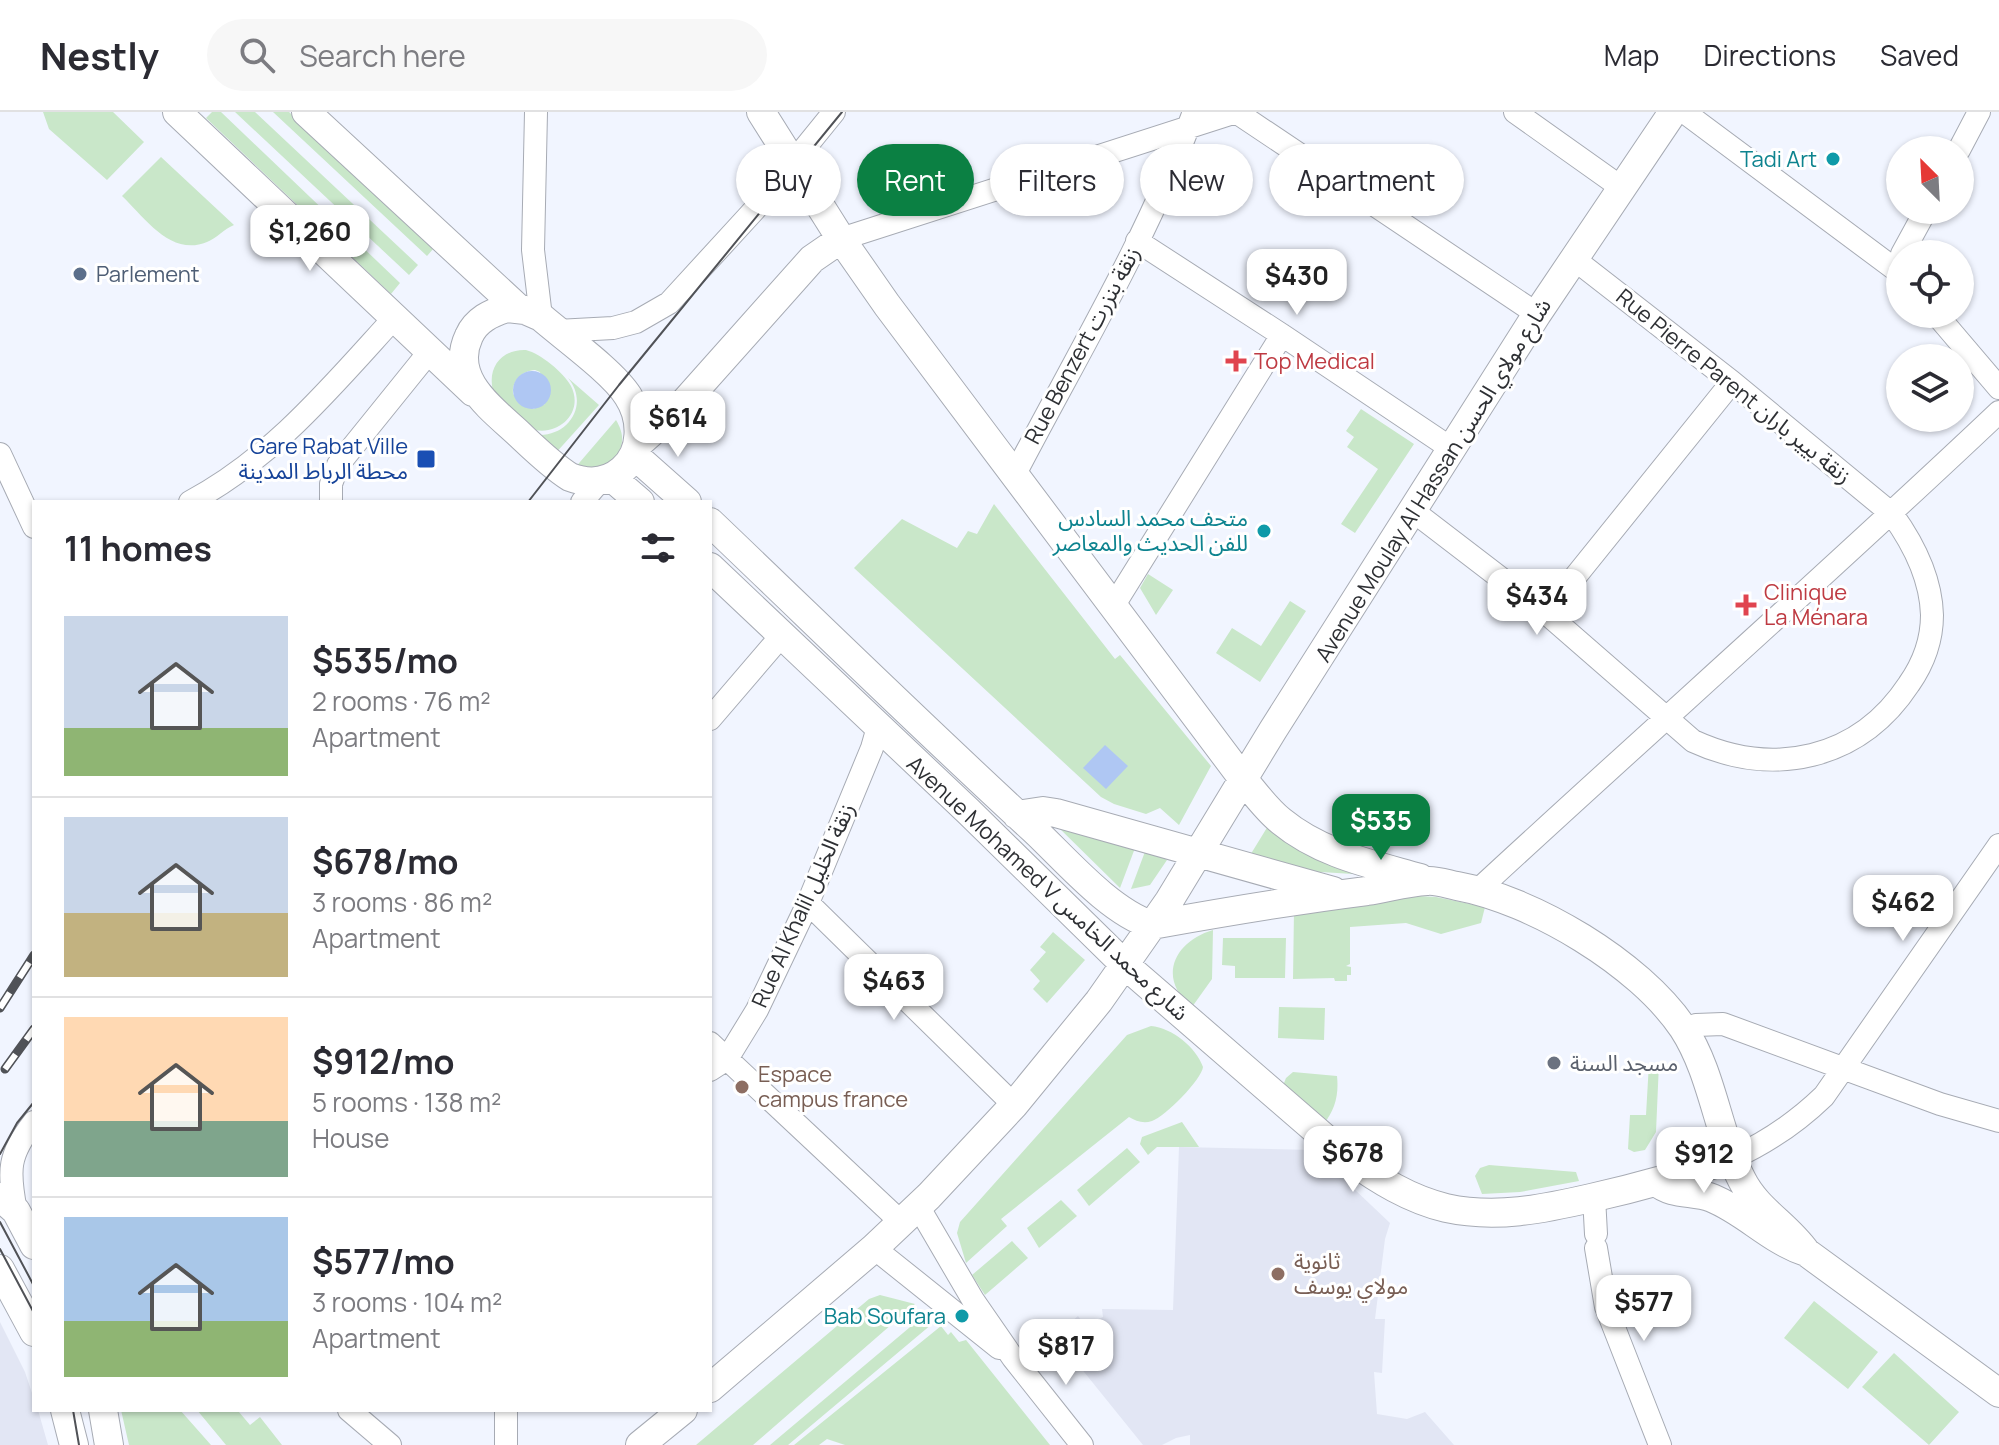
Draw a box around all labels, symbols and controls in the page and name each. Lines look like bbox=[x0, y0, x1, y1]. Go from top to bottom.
search box bbox=[207, 19, 767, 91]
text: Nestly bbox=[40, 29, 159, 81]
icon: search bbox=[235, 33, 279, 77]
text: Search here bbox=[299, 35, 466, 76]
text: Map bbox=[1604, 36, 1659, 74]
text: Directions bbox=[1703, 36, 1836, 74]
text: Saved bbox=[1880, 36, 1959, 74]
north arrow bbox=[1886, 136, 1974, 224]
map controls bbox=[1886, 136, 1974, 432]
chip: Buy bbox=[736, 144, 841, 216]
chip: Rent bbox=[857, 144, 974, 216]
chip: Filters bbox=[990, 144, 1124, 216]
chip: New bbox=[1140, 144, 1253, 216]
chip: Apartment bbox=[1269, 144, 1464, 216]
place label: Tadi Art bbox=[1740, 144, 1817, 174]
marker: Tadi Art bbox=[1824, 150, 1842, 168]
pin: $1,260 bbox=[245, 205, 375, 273]
text: $1,260 bbox=[268, 213, 352, 249]
button: locate bbox=[1886, 240, 1974, 328]
street label: Rue Benzert زنقة بنزرت bbox=[1017, 241, 1147, 449]
pin: $430 bbox=[1250, 249, 1344, 317]
text: $430 bbox=[1265, 257, 1329, 293]
place label: Parlement bbox=[96, 259, 200, 289]
marker: Parlement bbox=[71, 265, 89, 283]
street label: Rue Pierre Parent زنقة بيير باران bbox=[1610, 282, 1858, 490]
street label: Avenue Moulay Al Hassan شارع مولاي الحسن bbox=[1308, 293, 1560, 669]
button: layers bbox=[1886, 344, 1974, 432]
place label: Top Medical bbox=[1254, 346, 1375, 376]
marker: Top Medical bbox=[1225, 350, 1247, 372]
pin: $614 bbox=[631, 391, 725, 459]
text: $614 bbox=[648, 399, 708, 435]
place label: Gare Rabat Ville محطة الرباط المدينة bbox=[238, 431, 408, 486]
marker: Gare Rabat Ville محطة الرباط المدينة bbox=[415, 448, 437, 470]
place label: متحف محمد السادس للفن الحديث والمعاصر bbox=[1052, 503, 1248, 558]
marker: متحف محمد السادس للفن الحديث والمعاصر bbox=[1255, 522, 1273, 540]
text: 11 homes bbox=[64, 525, 212, 571]
icon: filters bbox=[636, 526, 680, 570]
pin: $434 bbox=[1490, 569, 1584, 637]
text: $434 bbox=[1505, 577, 1569, 613]
place label: Clinique La Ménara bbox=[1764, 577, 1868, 632]
marker: Clinique La Ménara bbox=[1735, 594, 1757, 616]
text: $535/mo bbox=[312, 637, 458, 683]
icon: home bbox=[128, 648, 224, 744]
text: 2 rooms · 76 m² bbox=[312, 683, 491, 719]
text: Apartment bbox=[312, 719, 441, 755]
street label: Avenue Mohamed V شارع محمد الخامس bbox=[899, 749, 1196, 1029]
pin: $535 bbox=[1334, 794, 1428, 862]
street label: Rue Al Khalil زنقة الخليل bbox=[744, 798, 862, 1012]
text: $535 bbox=[1350, 802, 1412, 838]
text: $678/mo bbox=[312, 838, 458, 884]
icon: home bbox=[128, 849, 224, 945]
pin: $462 bbox=[1856, 875, 1950, 943]
text: $462 bbox=[1871, 883, 1935, 919]
text: 3 rooms · 86 m² bbox=[312, 884, 492, 920]
text: Apartment bbox=[312, 920, 441, 956]
pin: $463 bbox=[847, 954, 941, 1022]
text: $463 bbox=[862, 962, 926, 998]
text: $912/mo bbox=[312, 1038, 455, 1084]
place label: مسجد السنة bbox=[1570, 1048, 1678, 1078]
icon: home bbox=[128, 1049, 224, 1145]
marker: مسجد السنة bbox=[1545, 1054, 1563, 1072]
place label: Espace campus france bbox=[758, 1059, 908, 1114]
marker: Espace campus france bbox=[733, 1078, 751, 1096]
text: 5 rooms · 138 m² bbox=[312, 1084, 501, 1120]
text: House bbox=[312, 1120, 389, 1156]
pin: $678 bbox=[1306, 1126, 1400, 1194]
pin: $912 bbox=[1657, 1127, 1751, 1195]
text: $678 bbox=[1322, 1134, 1384, 1170]
text: $912 bbox=[1674, 1135, 1734, 1171]
text: $577/mo bbox=[312, 1238, 455, 1284]
place label: ثانوية مولاي يوسف bbox=[1294, 1246, 1408, 1303]
icon: home bbox=[128, 1249, 224, 1345]
marker: ثانوية مولاي يوسف bbox=[1269, 1265, 1287, 1283]
pin: $577 bbox=[1597, 1275, 1691, 1343]
text: $577 bbox=[1614, 1283, 1674, 1319]
text: 3 rooms · 104 m² bbox=[312, 1284, 502, 1320]
place label: Bab Soufara bbox=[824, 1301, 946, 1331]
marker: Bab Soufara bbox=[953, 1307, 971, 1325]
pin: $817 bbox=[1019, 1319, 1113, 1387]
text: Apartment bbox=[312, 1320, 441, 1356]
text: $817 bbox=[1037, 1327, 1095, 1363]

